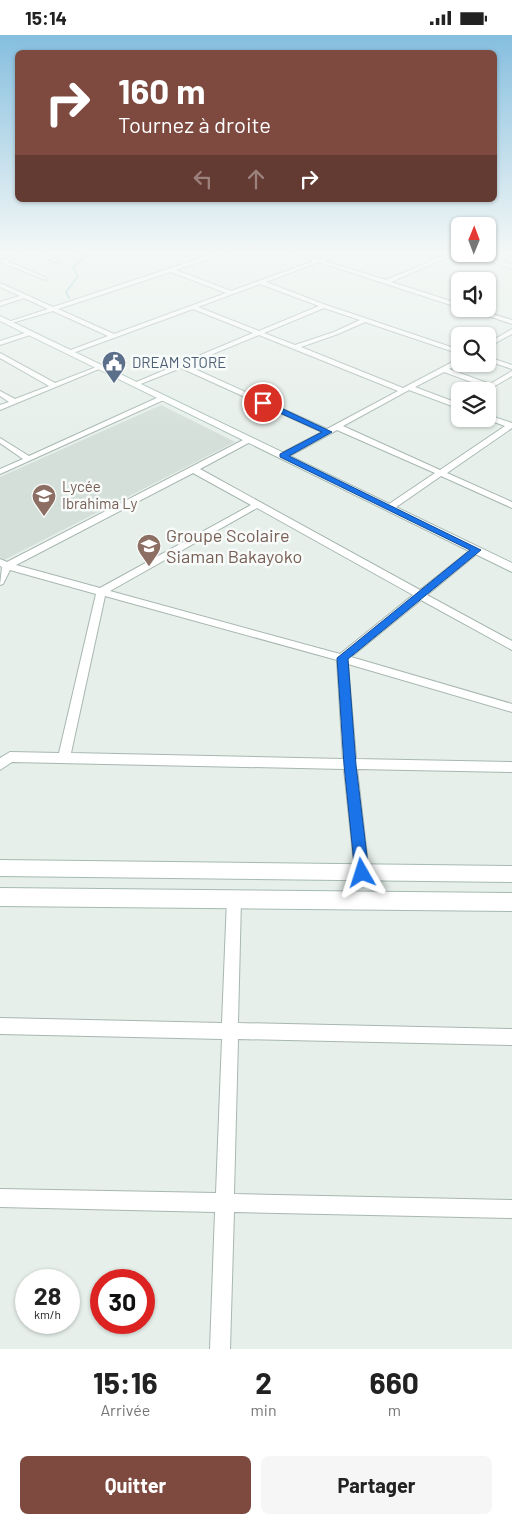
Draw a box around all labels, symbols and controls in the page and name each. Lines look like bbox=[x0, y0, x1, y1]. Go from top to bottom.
text: 15:14 bbox=[25, 6, 67, 29]
text: 160 m bbox=[118, 69, 205, 111]
icon: right bbox=[35, 70, 100, 135]
text: Tournez à droite bbox=[118, 111, 271, 137]
icon: left bbox=[189, 165, 217, 193]
icon: ahead bbox=[242, 165, 270, 193]
icon: right bbox=[295, 165, 323, 193]
north arrow bbox=[451, 217, 496, 263]
map controls bbox=[451, 217, 496, 427]
button: sound bbox=[451, 272, 496, 317]
button: search bbox=[451, 327, 496, 372]
public building icon: DREAM STORE bbox=[101, 350, 127, 384]
place label: DREAM STORE bbox=[132, 353, 226, 371]
pin bbox=[242, 382, 284, 424]
button: layers bbox=[451, 382, 496, 427]
icon: arrive bbox=[249, 389, 277, 417]
place label: Lycée Ibrahima Ly bbox=[62, 477, 137, 512]
school or university icon: Lycée Ibrahima Ly bbox=[31, 483, 57, 517]
place label: Groupe Scolaire Siaman Bakayoko bbox=[166, 524, 302, 567]
school or university icon: Groupe Scolaire Siaman Bakayoko bbox=[136, 533, 162, 567]
position arrow bbox=[335, 846, 387, 898]
speed limit sign: 30 bbox=[90, 1269, 155, 1334]
text: 28 bbox=[34, 1280, 61, 1310]
text: km/h bbox=[34, 1307, 61, 1321]
text: 15:16 bbox=[93, 1364, 158, 1400]
text: 2 bbox=[255, 1364, 272, 1400]
text: 660 bbox=[370, 1364, 419, 1400]
text: Arrivée bbox=[100, 1400, 150, 1419]
text: min bbox=[251, 1400, 277, 1419]
text: m bbox=[388, 1400, 401, 1419]
button: Quitter bbox=[20, 1456, 251, 1514]
button: Partager bbox=[261, 1456, 492, 1514]

